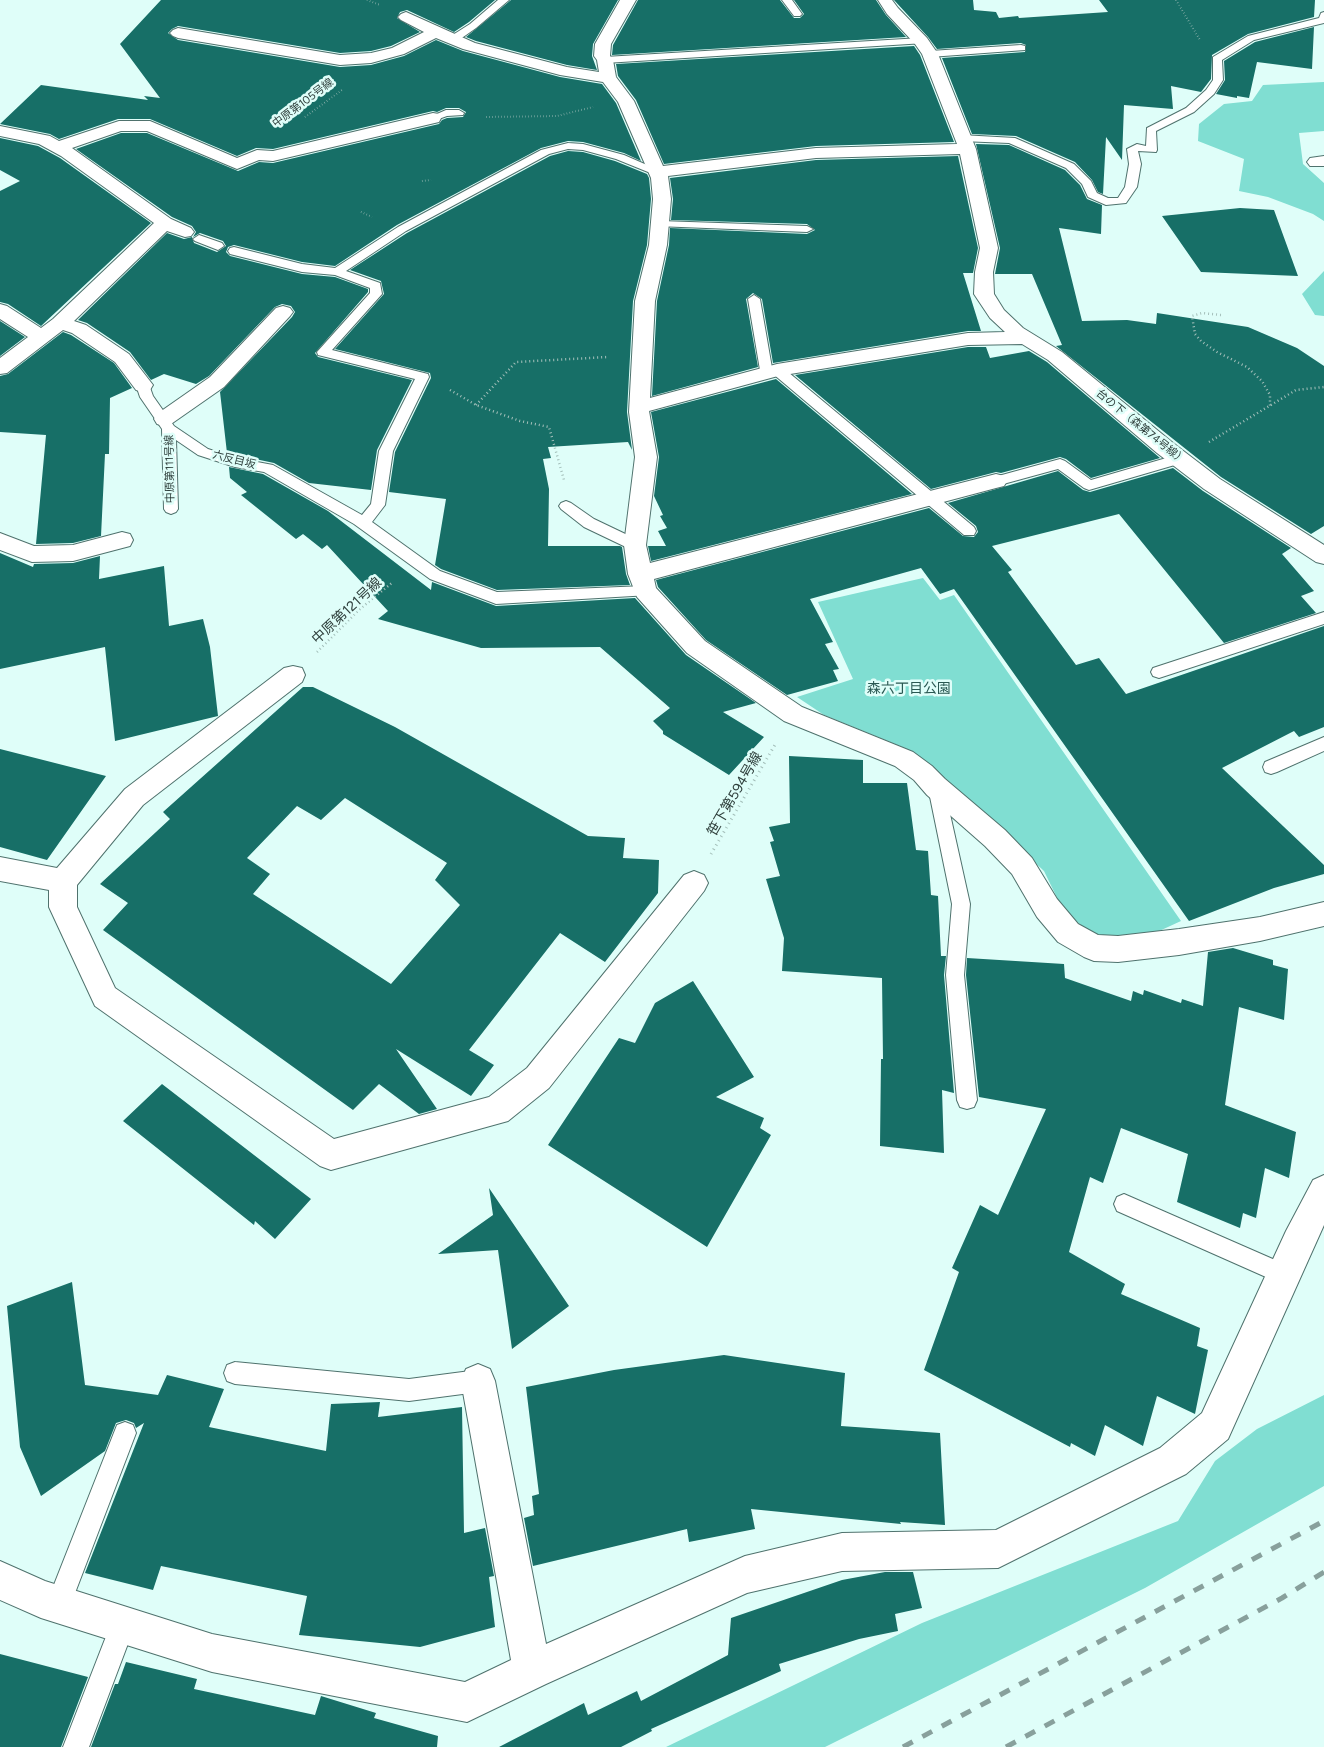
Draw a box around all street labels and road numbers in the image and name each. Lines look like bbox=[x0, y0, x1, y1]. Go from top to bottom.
street label: 中原第105号線 bbox=[270, 76, 336, 130]
street label: 台の下（森第74号線） bbox=[1093, 387, 1189, 467]
street label: 中原第111号線 bbox=[163, 435, 177, 503]
street label: 六反目坂 bbox=[211, 448, 257, 472]
street label: 中原第121号線 bbox=[309, 574, 385, 648]
street label: 笹下第594号線 bbox=[704, 749, 766, 839]

